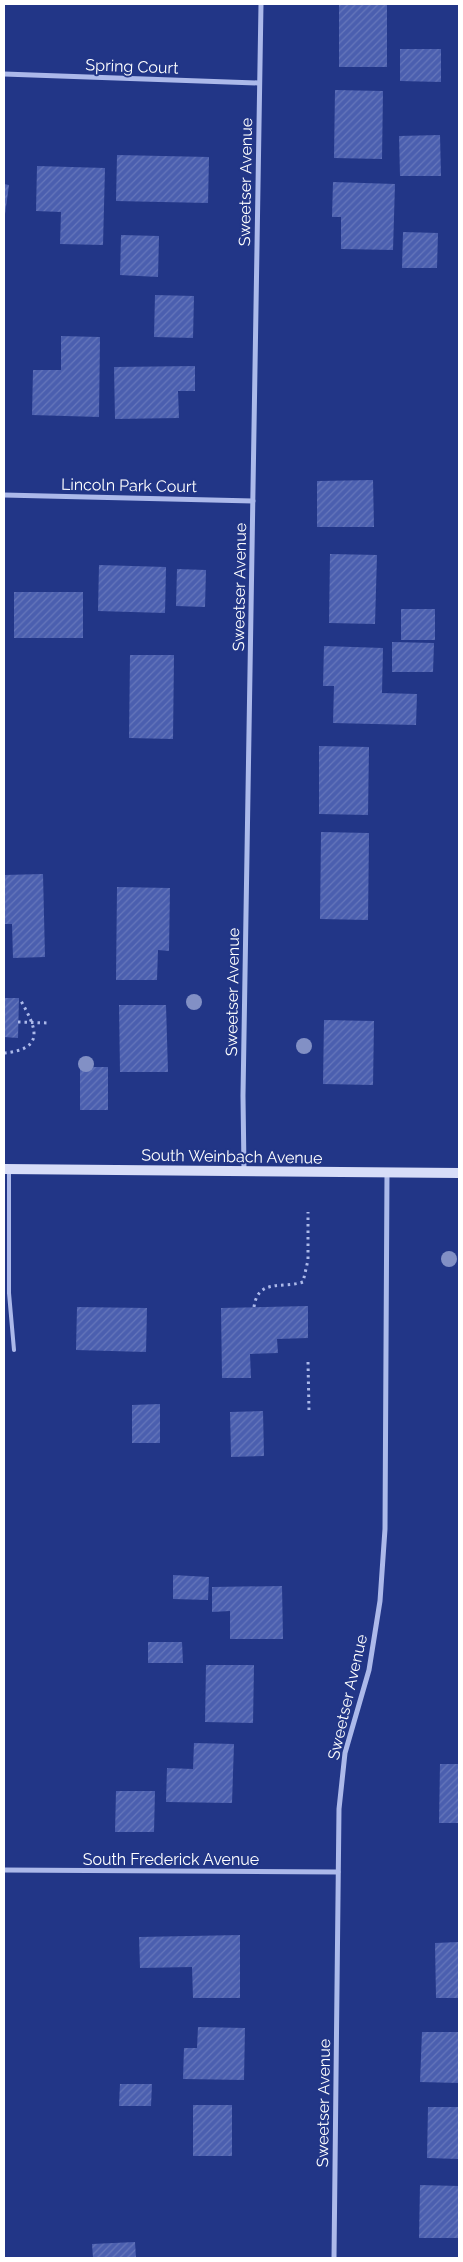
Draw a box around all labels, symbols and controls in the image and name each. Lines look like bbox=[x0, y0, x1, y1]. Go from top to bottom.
street label: Spring Court bbox=[85, 55, 179, 78]
street label: Sweetser Avenue bbox=[235, 118, 256, 246]
street label: Lincoln Park Court bbox=[61, 475, 198, 496]
street label: Sweetser Avenue bbox=[229, 523, 250, 651]
street label: Sweetser Avenue bbox=[222, 928, 243, 1056]
street label: South Weinbach Avenue bbox=[141, 1145, 323, 1168]
street label: Sweetser Avenue bbox=[324, 1632, 371, 1762]
street label: South Frederick Avenue bbox=[83, 1850, 259, 1869]
street label: Sweetser Avenue bbox=[313, 2039, 334, 2167]

